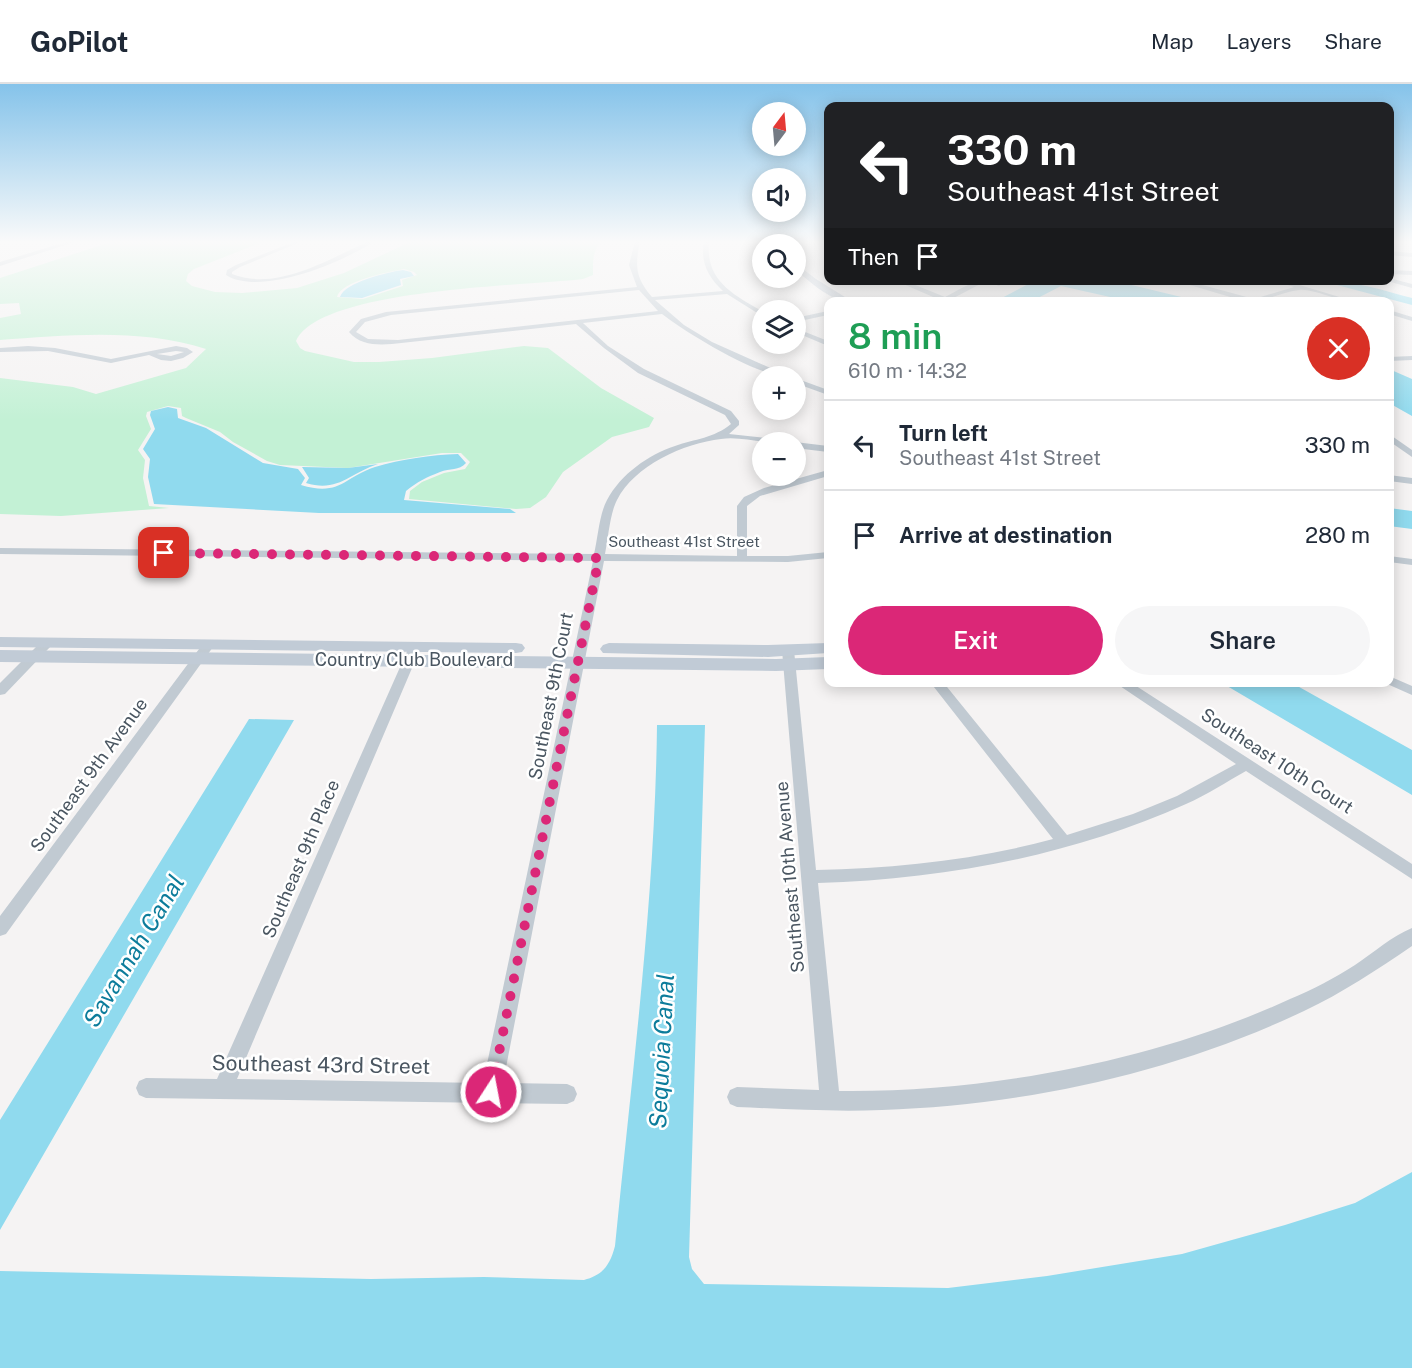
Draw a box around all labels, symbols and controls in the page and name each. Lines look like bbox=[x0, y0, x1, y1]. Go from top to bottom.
text: GoPilot bbox=[30, 25, 129, 58]
text: Map bbox=[1151, 29, 1194, 54]
text: Layers bbox=[1227, 29, 1291, 54]
text: Share bbox=[1324, 29, 1382, 54]
north arrow bbox=[752, 102, 806, 156]
map controls bbox=[752, 102, 806, 486]
text: 330 m bbox=[947, 125, 1077, 174]
icon: left bbox=[848, 126, 926, 204]
button: sound bbox=[752, 168, 806, 222]
text: Southeast 41st Street bbox=[947, 175, 1220, 207]
button: search bbox=[752, 234, 806, 288]
icon: arrive bbox=[911, 240, 944, 273]
text: Then bbox=[848, 244, 899, 270]
button: layers bbox=[752, 300, 806, 354]
text: 8 min bbox=[848, 315, 942, 357]
button: close bbox=[1307, 317, 1370, 380]
text: 610 m · 14:32 bbox=[848, 359, 967, 383]
button: + bbox=[752, 366, 806, 420]
text: Turn left bbox=[899, 420, 988, 446]
icon: left bbox=[848, 429, 881, 462]
button: − bbox=[752, 432, 806, 486]
text: 330 m bbox=[1305, 432, 1370, 458]
text: Southeast 41st Street bbox=[899, 446, 1101, 470]
icon: arrive bbox=[848, 519, 881, 552]
text: Arrive at destination bbox=[899, 522, 1112, 548]
text: 280 m bbox=[1305, 522, 1370, 548]
pin bbox=[138, 527, 189, 578]
street label: Southeast 41st Street bbox=[608, 533, 760, 550]
icon: arrive bbox=[147, 536, 180, 569]
button: Exit bbox=[848, 606, 1103, 675]
button: Share bbox=[1115, 606, 1370, 675]
street label: Southeast 9th Court bbox=[524, 610, 577, 781]
street label: Country Club Boulevard bbox=[315, 649, 513, 670]
street label: Southeast 9th Avenue bbox=[26, 694, 151, 856]
street label: Southeast 10th Court bbox=[1197, 704, 1357, 818]
street label: Southeast 9th Place bbox=[258, 776, 343, 941]
street label: Southeast 10th Avenue bbox=[771, 780, 808, 974]
water label: Savannah Canal bbox=[77, 869, 190, 1032]
water label: Sequoia Canal bbox=[643, 973, 679, 1129]
street label: Southeast 43rd Street bbox=[211, 1050, 431, 1079]
position arrow bbox=[459, 1060, 523, 1124]

